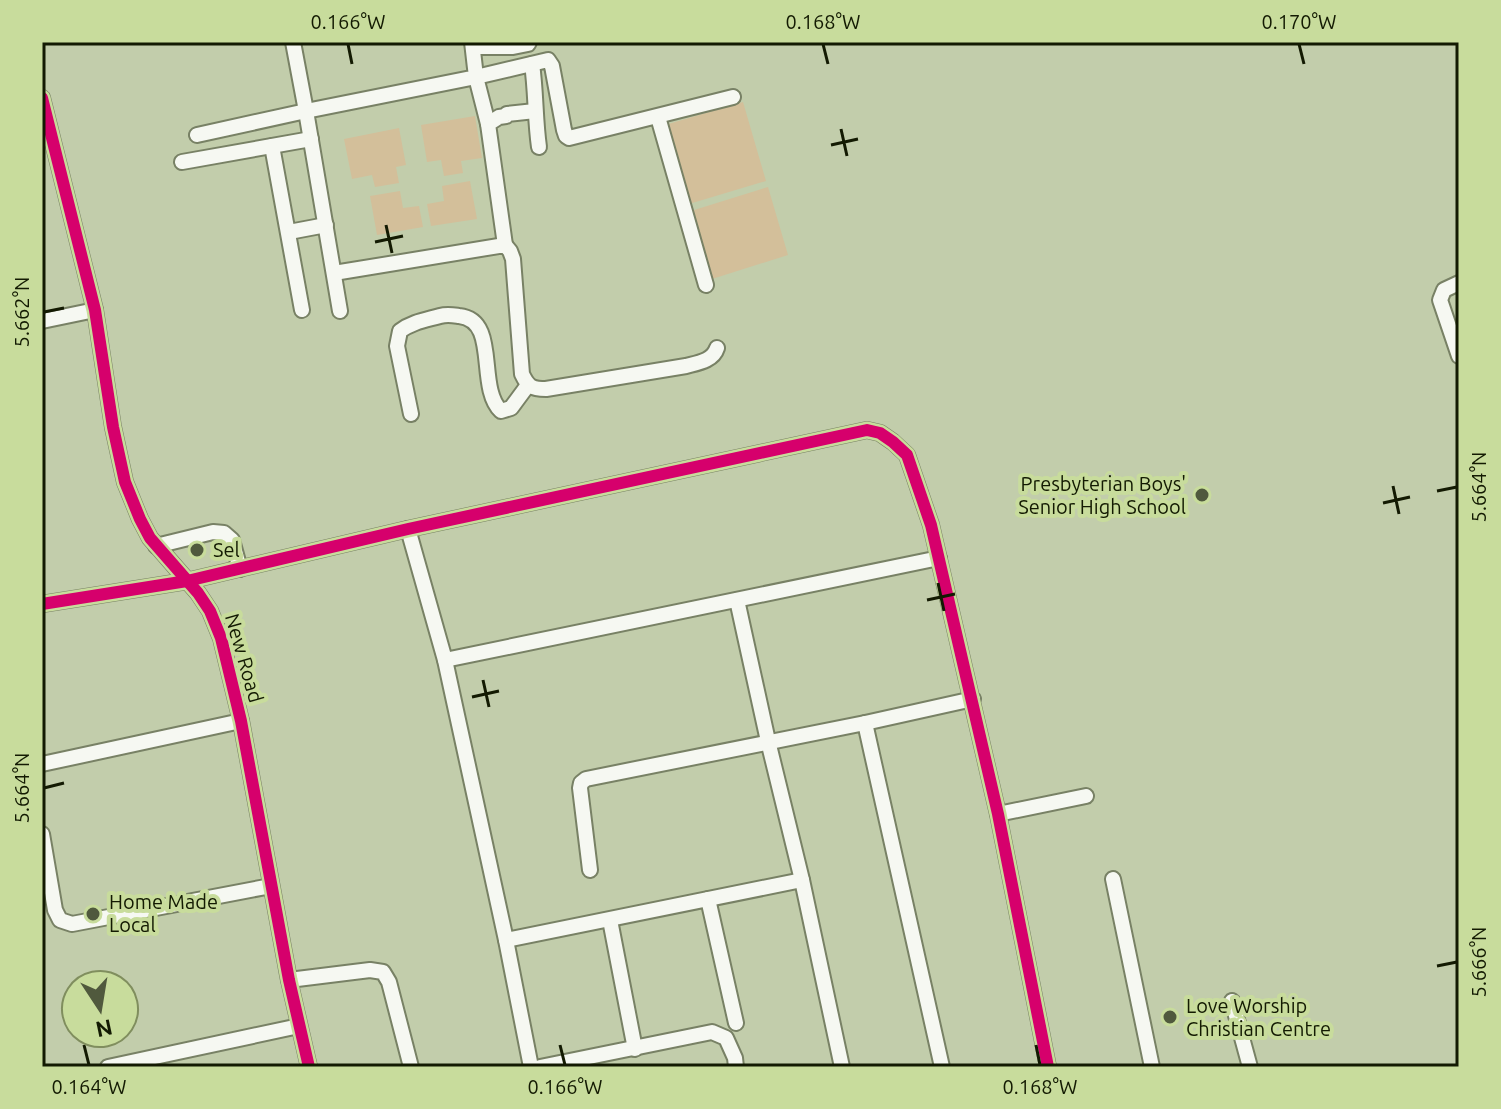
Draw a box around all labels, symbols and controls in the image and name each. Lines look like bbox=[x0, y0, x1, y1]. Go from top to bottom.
text: 0.166°W bbox=[311, 10, 385, 33]
text: 0.168°W bbox=[786, 10, 860, 33]
text: 0.170°W bbox=[1262, 10, 1336, 33]
text: 5.662°N bbox=[10, 277, 33, 347]
text: 5.664°N bbox=[1467, 452, 1490, 522]
place label: Presbyterian Boys' Senior High School bbox=[1018, 472, 1186, 518]
marker: Presbyterian Boys' Senior High School bbox=[1193, 486, 1211, 504]
place label: Sel bbox=[213, 538, 240, 561]
marker: Sel bbox=[188, 541, 206, 559]
street label: New Road bbox=[221, 611, 268, 705]
text: 5.664°N bbox=[10, 753, 33, 823]
place label: Home Made Local bbox=[109, 890, 218, 936]
marker: Home Made Local bbox=[84, 905, 102, 923]
text: 5.666°N bbox=[1467, 927, 1490, 997]
north arrow bbox=[60, 969, 140, 1049]
place label: Love Worship Christian Centre bbox=[1186, 994, 1331, 1040]
marker: Love Worship Christian Centre bbox=[1161, 1008, 1179, 1026]
text: N bbox=[94, 1015, 115, 1043]
text: 0.164°W bbox=[52, 1075, 126, 1098]
text: 0.166°W bbox=[528, 1075, 602, 1098]
text: 0.168°W bbox=[1003, 1075, 1077, 1098]

